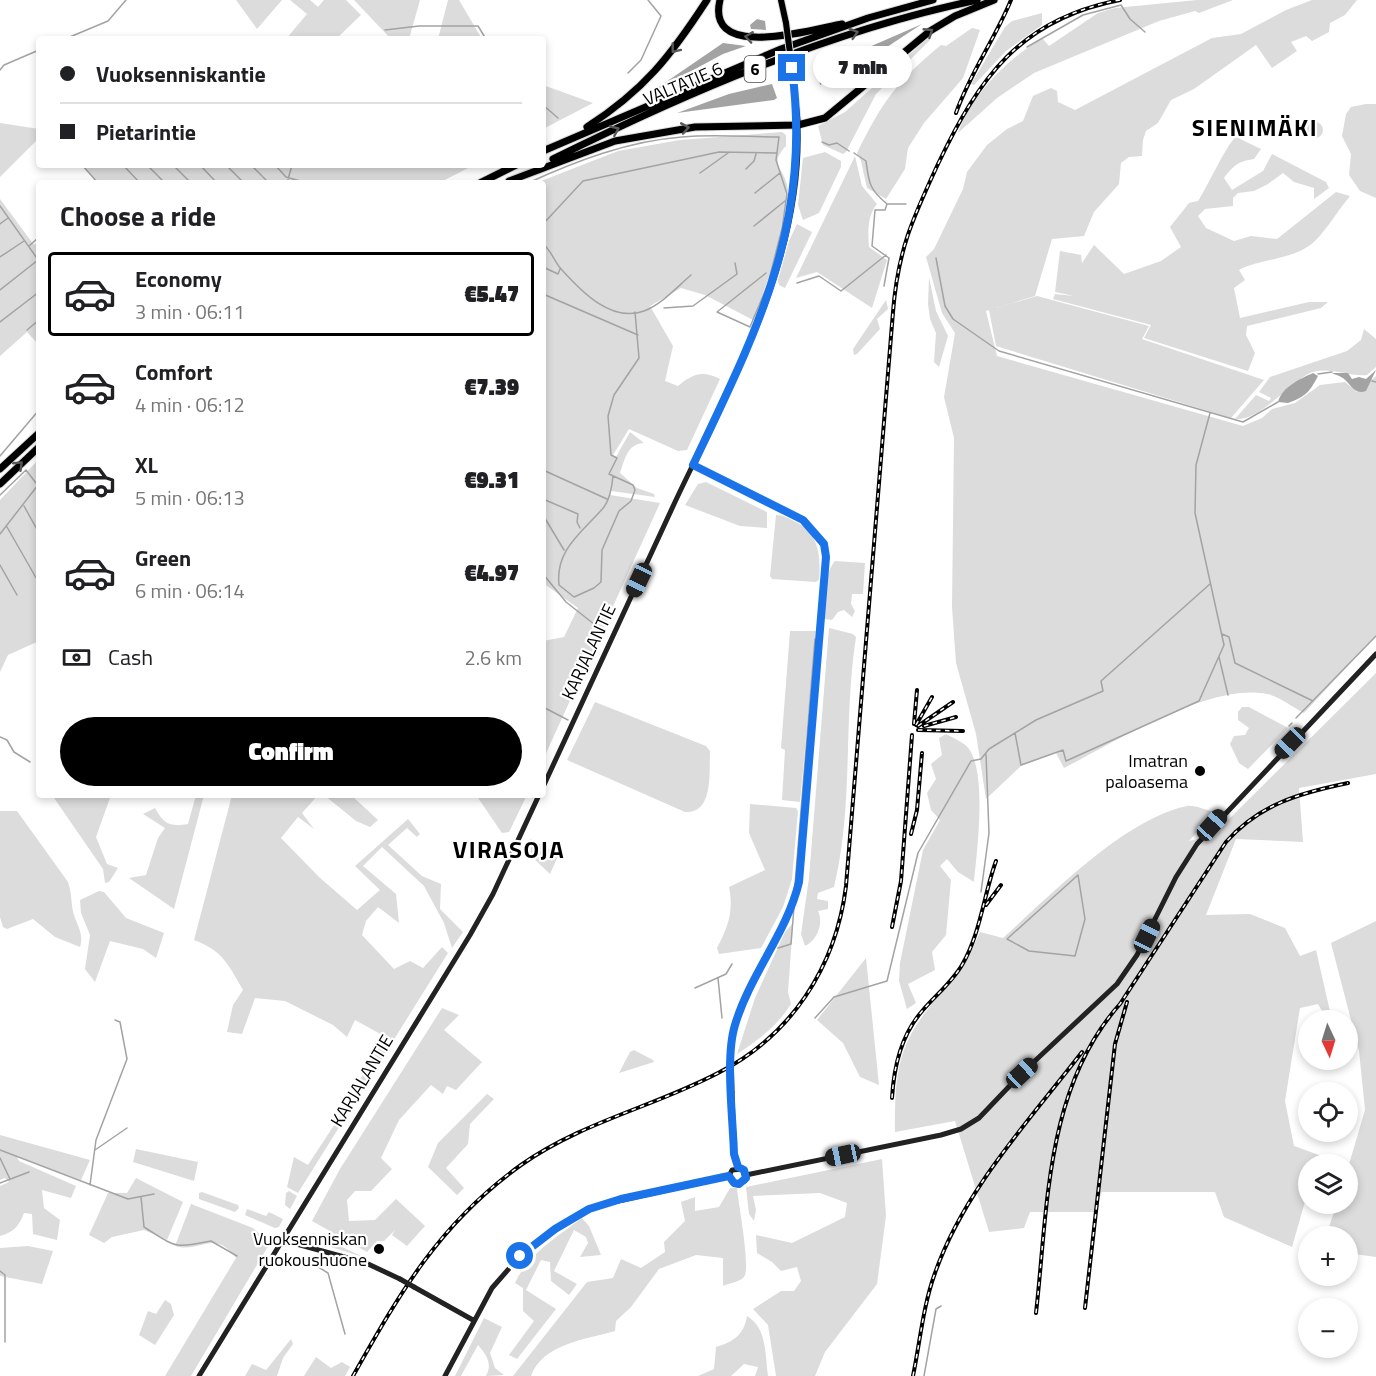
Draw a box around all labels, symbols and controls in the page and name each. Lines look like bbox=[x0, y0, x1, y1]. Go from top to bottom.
one-way arrow bbox=[848, 28, 859, 40]
one-way arrow bbox=[923, 28, 933, 40]
one-way arrow bbox=[744, 31, 753, 43]
one-way arrow bbox=[671, 42, 682, 53]
callout: 7 min bbox=[813, 47, 912, 89]
text: 7 min bbox=[838, 51, 887, 82]
route end bbox=[778, 54, 805, 81]
street label: VALTATIE 6 bbox=[639, 55, 727, 112]
road number: 6 bbox=[744, 56, 766, 82]
text: Vuoksenniskantie bbox=[96, 57, 266, 91]
district label: SIENIMÄKI bbox=[1192, 109, 1318, 145]
text: Pietarintie bbox=[96, 115, 196, 149]
one-way arrow bbox=[680, 123, 690, 135]
one-way arrow bbox=[608, 125, 619, 137]
text: Choose a ride bbox=[60, 195, 216, 236]
text: Economy bbox=[135, 262, 222, 296]
icon: car bbox=[63, 267, 117, 321]
text: €5.47 bbox=[464, 277, 519, 311]
text: 3 min · 06:11 bbox=[135, 296, 245, 327]
text: Comfort bbox=[135, 355, 213, 389]
icon: car bbox=[63, 360, 117, 414]
text: €7.39 bbox=[464, 370, 519, 404]
text: 4 min · 06:12 bbox=[135, 389, 245, 420]
text: XL bbox=[135, 448, 158, 482]
icon: car bbox=[63, 453, 117, 507]
one-way arrow bbox=[12, 461, 23, 472]
text: €9.31 bbox=[464, 463, 519, 497]
text: 5 min · 06:13 bbox=[135, 482, 245, 513]
text: Green bbox=[135, 541, 191, 575]
icon: car bbox=[63, 546, 117, 600]
text: €4.97 bbox=[464, 556, 519, 590]
car bbox=[623, 560, 655, 600]
text: 6 min · 06:14 bbox=[135, 575, 245, 606]
street label: KARJALANTIE bbox=[554, 599, 623, 704]
text: Cash bbox=[108, 640, 153, 674]
icon: cash bbox=[60, 641, 93, 674]
text: 2.6 km bbox=[465, 642, 522, 673]
button: Confirm bbox=[60, 717, 522, 786]
car bbox=[1271, 724, 1309, 762]
place label: Imatran paloasema bbox=[1105, 747, 1188, 795]
marker: Imatran paloasema bbox=[1193, 764, 1207, 778]
car bbox=[1193, 806, 1231, 844]
district label: VIRASOJA bbox=[453, 831, 565, 867]
car bbox=[1131, 916, 1163, 956]
north arrow bbox=[1298, 1010, 1358, 1070]
map controls bbox=[1298, 1010, 1358, 1358]
street label: KARJALANTIE bbox=[323, 1029, 400, 1132]
car bbox=[1003, 1054, 1041, 1092]
button: locate bbox=[1298, 1082, 1358, 1142]
car bbox=[824, 1142, 862, 1168]
button: layers bbox=[1298, 1154, 1358, 1214]
place label: Vuoksenniskan ruokoushuone bbox=[253, 1225, 367, 1273]
button: + bbox=[1298, 1226, 1358, 1286]
marker: Vuoksenniskan ruokoushuone bbox=[372, 1242, 386, 1256]
route start bbox=[506, 1242, 533, 1269]
button: − bbox=[1298, 1298, 1358, 1358]

